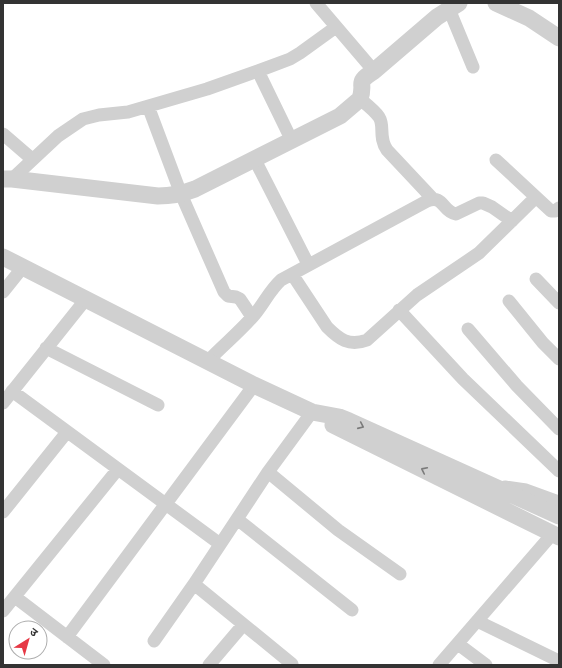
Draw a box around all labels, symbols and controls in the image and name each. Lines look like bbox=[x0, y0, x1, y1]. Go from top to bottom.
one-way arrow bbox=[356, 421, 364, 429]
one-way arrow bbox=[420, 467, 428, 475]
north arrow bbox=[8, 620, 48, 660]
text: उ bbox=[27, 624, 41, 641]

